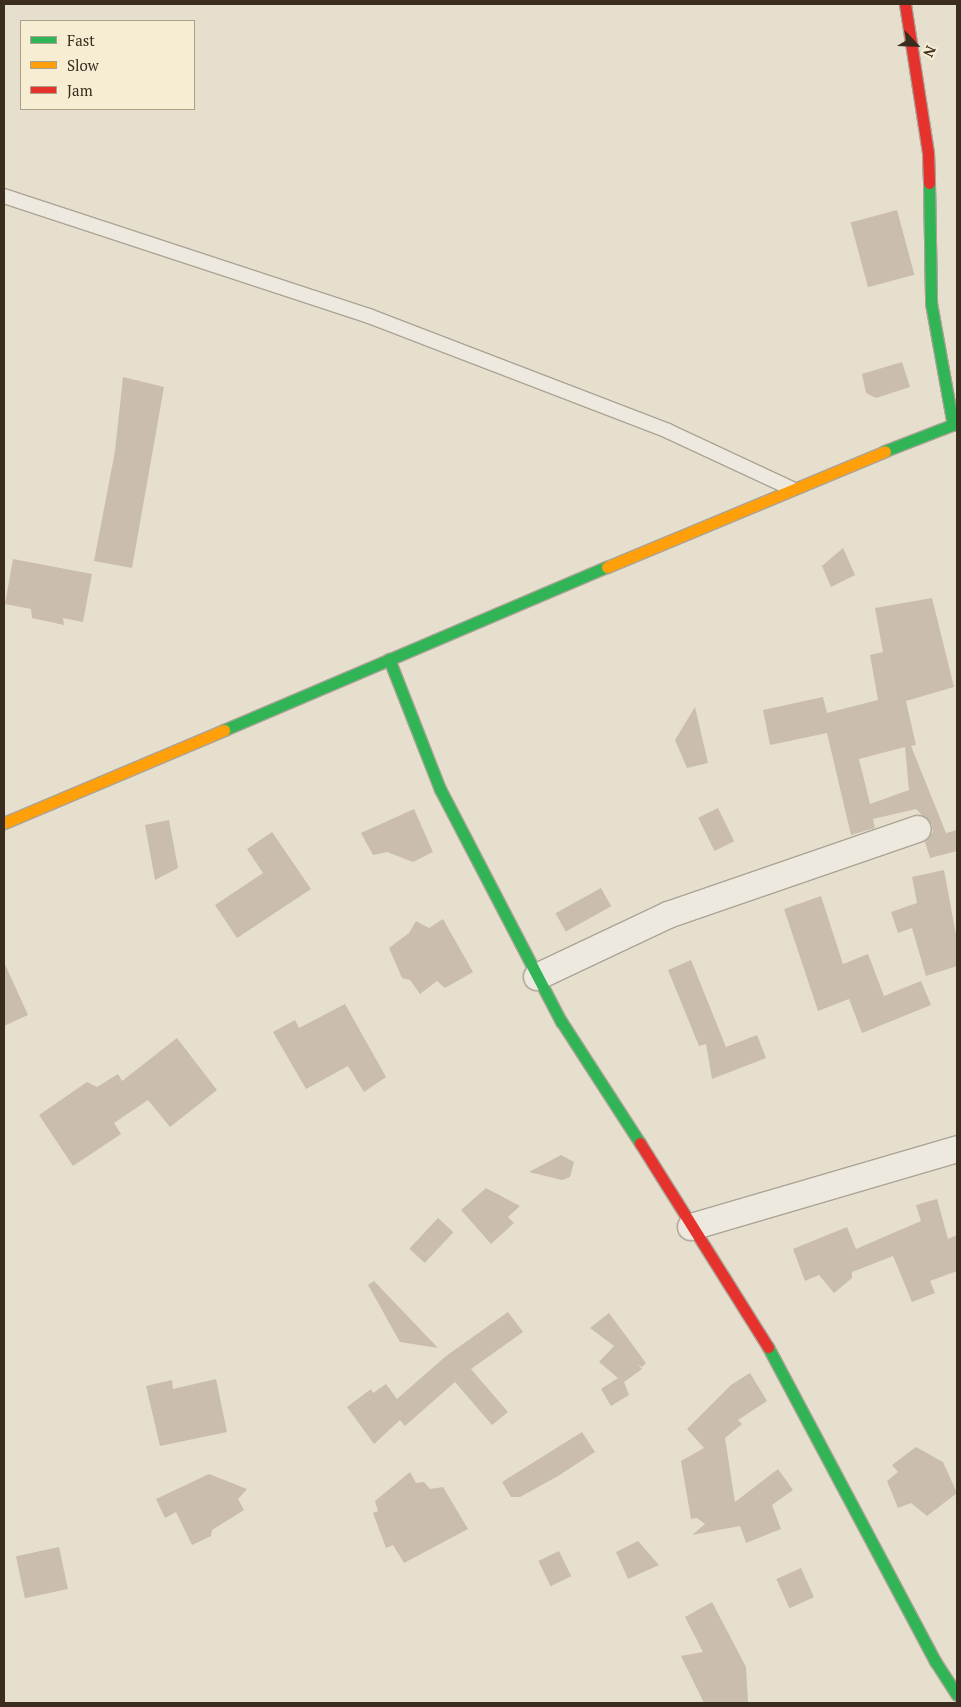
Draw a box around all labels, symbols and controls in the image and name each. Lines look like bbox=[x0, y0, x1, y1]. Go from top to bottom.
legend bbox=[20, 20, 195, 110]
north arrow bbox=[891, 20, 941, 70]
text: Fast bbox=[67, 30, 95, 50]
text: N bbox=[919, 43, 941, 60]
text: Slow bbox=[67, 55, 99, 75]
text: Jam bbox=[67, 80, 93, 100]

